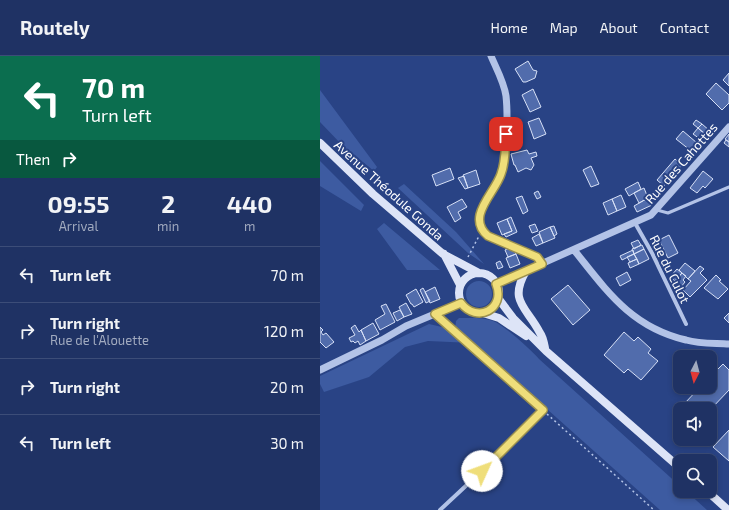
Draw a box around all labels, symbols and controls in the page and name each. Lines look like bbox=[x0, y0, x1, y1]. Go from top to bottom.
text: Routely bbox=[20, 16, 90, 39]
text: Home bbox=[491, 19, 528, 36]
text: Map bbox=[550, 19, 578, 36]
text: About bbox=[600, 19, 638, 36]
text: Contact bbox=[660, 19, 709, 36]
text: 70 m bbox=[82, 70, 145, 104]
icon: left bbox=[16, 72, 68, 124]
text: Turn left bbox=[82, 104, 152, 126]
pin bbox=[489, 117, 523, 151]
street label: Rue des Cahottes bbox=[641, 119, 721, 207]
icon: arrive bbox=[495, 123, 517, 145]
street label: Avenue Théodule Gonda bbox=[331, 137, 447, 243]
icon: right bbox=[58, 148, 80, 170]
text: Then bbox=[16, 150, 50, 168]
text: 09:55 bbox=[48, 189, 110, 218]
text: 2 bbox=[161, 189, 175, 218]
text: 440 bbox=[227, 189, 272, 218]
text: Arrival bbox=[59, 218, 98, 234]
text: min bbox=[157, 218, 179, 234]
text: m bbox=[244, 218, 255, 234]
street label: Rue du Culot bbox=[647, 232, 693, 306]
icon: left bbox=[16, 264, 38, 286]
text: Turn left bbox=[50, 266, 111, 284]
text: 70 m bbox=[271, 266, 304, 284]
text: Turn right bbox=[50, 314, 120, 332]
icon: right bbox=[16, 320, 38, 342]
text: 120 m bbox=[264, 322, 304, 340]
text: Rue de l'Alouette bbox=[50, 332, 149, 348]
north arrow bbox=[673, 350, 717, 394]
map controls bbox=[673, 350, 717, 498]
icon: right bbox=[16, 376, 38, 398]
text: Turn right bbox=[50, 378, 120, 396]
text: 20 m bbox=[270, 378, 304, 396]
button: sound bbox=[673, 402, 717, 446]
icon: left bbox=[16, 432, 38, 454]
text: Turn left bbox=[50, 434, 111, 452]
text: 30 m bbox=[270, 434, 304, 452]
position arrow bbox=[461, 450, 503, 492]
button: search bbox=[673, 454, 717, 498]

